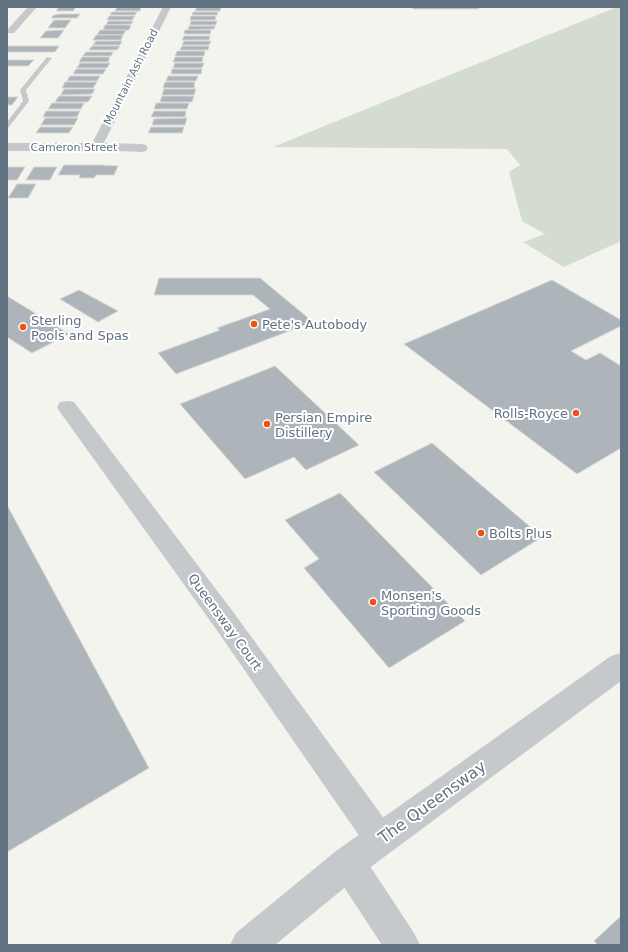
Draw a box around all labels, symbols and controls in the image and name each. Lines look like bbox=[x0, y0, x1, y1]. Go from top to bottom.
street label: Mountain Ash Road bbox=[101, 27, 161, 127]
street label: Cameron Street bbox=[31, 141, 118, 154]
place label: Sterling Pools and Spas bbox=[31, 313, 129, 343]
place label: Pete's Autobody bbox=[262, 317, 368, 332]
marker: Pete's Autobody bbox=[249, 319, 259, 329]
marker: Sterling Pools and Spas bbox=[18, 322, 28, 332]
place label: Rolls-Royce bbox=[494, 406, 568, 421]
marker: Rolls-Royce bbox=[571, 408, 581, 418]
place label: Persian Empire Distillery bbox=[275, 410, 372, 440]
marker: Persian Empire Distillery bbox=[262, 419, 272, 429]
place label: Bolts Plus bbox=[489, 526, 552, 541]
marker: Bolts Plus bbox=[476, 528, 486, 538]
street label: Queensway Court bbox=[185, 571, 265, 673]
place label: Monsen's Sporting Goods bbox=[381, 588, 481, 618]
marker: Monsen's Sporting Goods bbox=[368, 597, 378, 607]
street label: The Queensway bbox=[374, 757, 489, 848]

